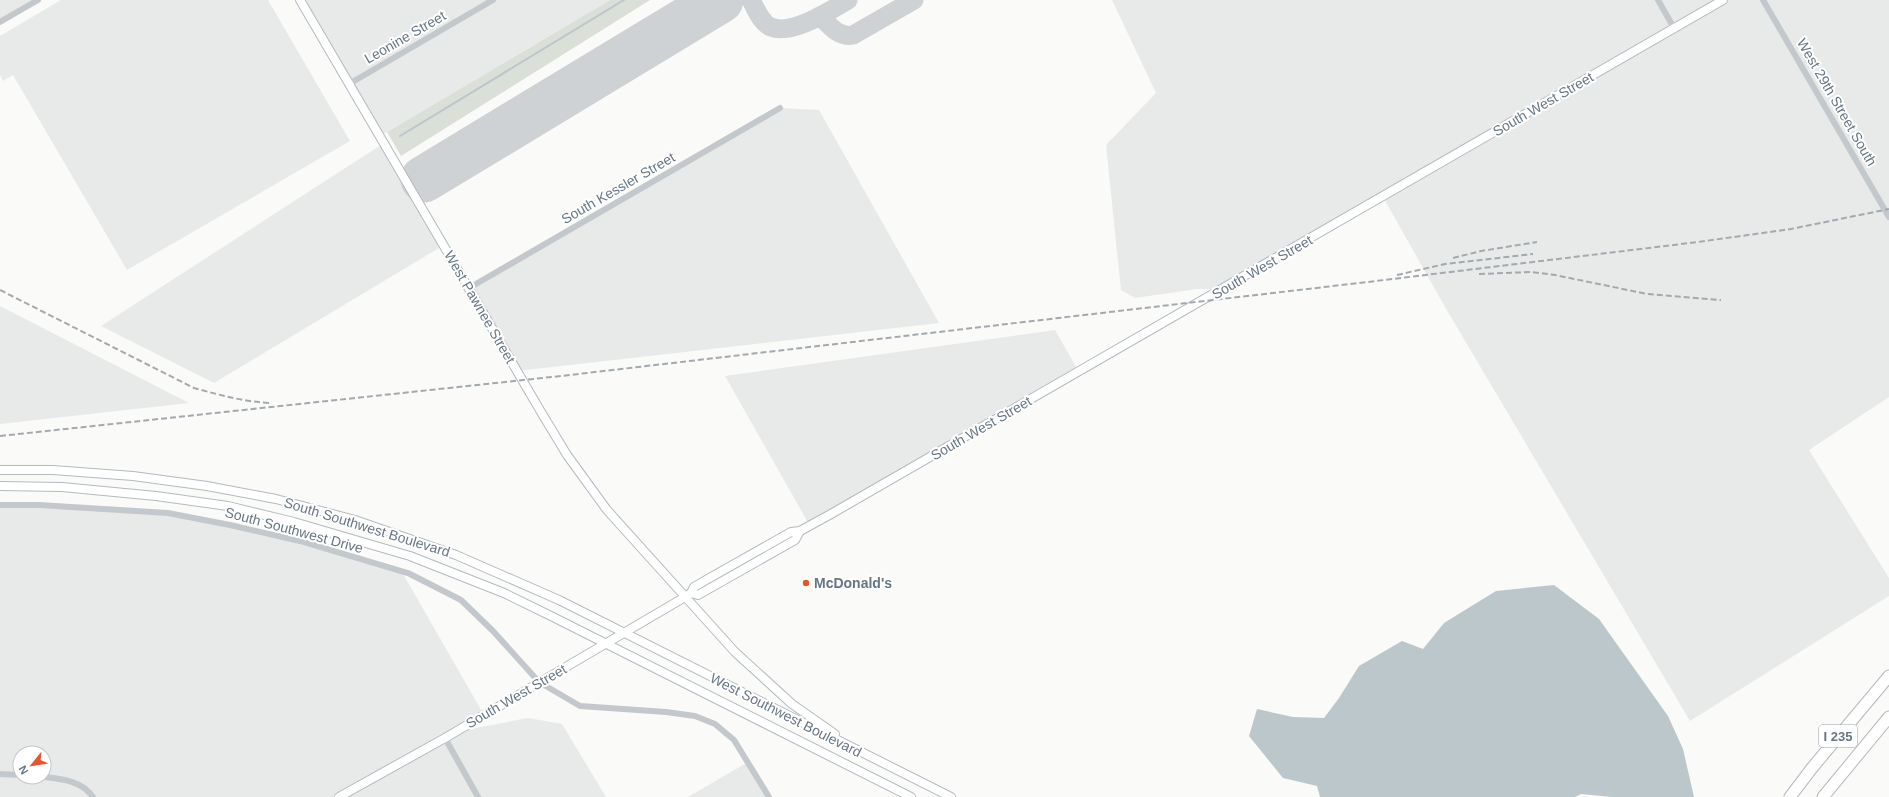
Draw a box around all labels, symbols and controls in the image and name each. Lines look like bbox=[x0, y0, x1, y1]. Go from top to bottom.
street label: Leonine Street bbox=[362, 7, 449, 67]
street label: West 29th Street South bbox=[1794, 35, 1880, 169]
street label: South West Street bbox=[1490, 69, 1596, 139]
street label: South Kessler Street bbox=[558, 149, 678, 227]
street label: South West Street bbox=[1209, 232, 1315, 302]
street label: West Pawnee Street bbox=[441, 248, 519, 366]
street label: South West Street bbox=[928, 393, 1034, 463]
street label: South Southwest Boulevard bbox=[282, 494, 452, 560]
street label: South Southwest Drive bbox=[223, 504, 365, 556]
place label: McDonald's bbox=[814, 575, 892, 591]
marker: McDonald's bbox=[801, 578, 811, 588]
street label: South West Street bbox=[463, 661, 569, 731]
street label: West Southwest Boulevard bbox=[708, 670, 864, 760]
road number: I 235 bbox=[1819, 725, 1857, 747]
north arrow bbox=[12, 745, 52, 785]
text: N bbox=[16, 764, 31, 776]

